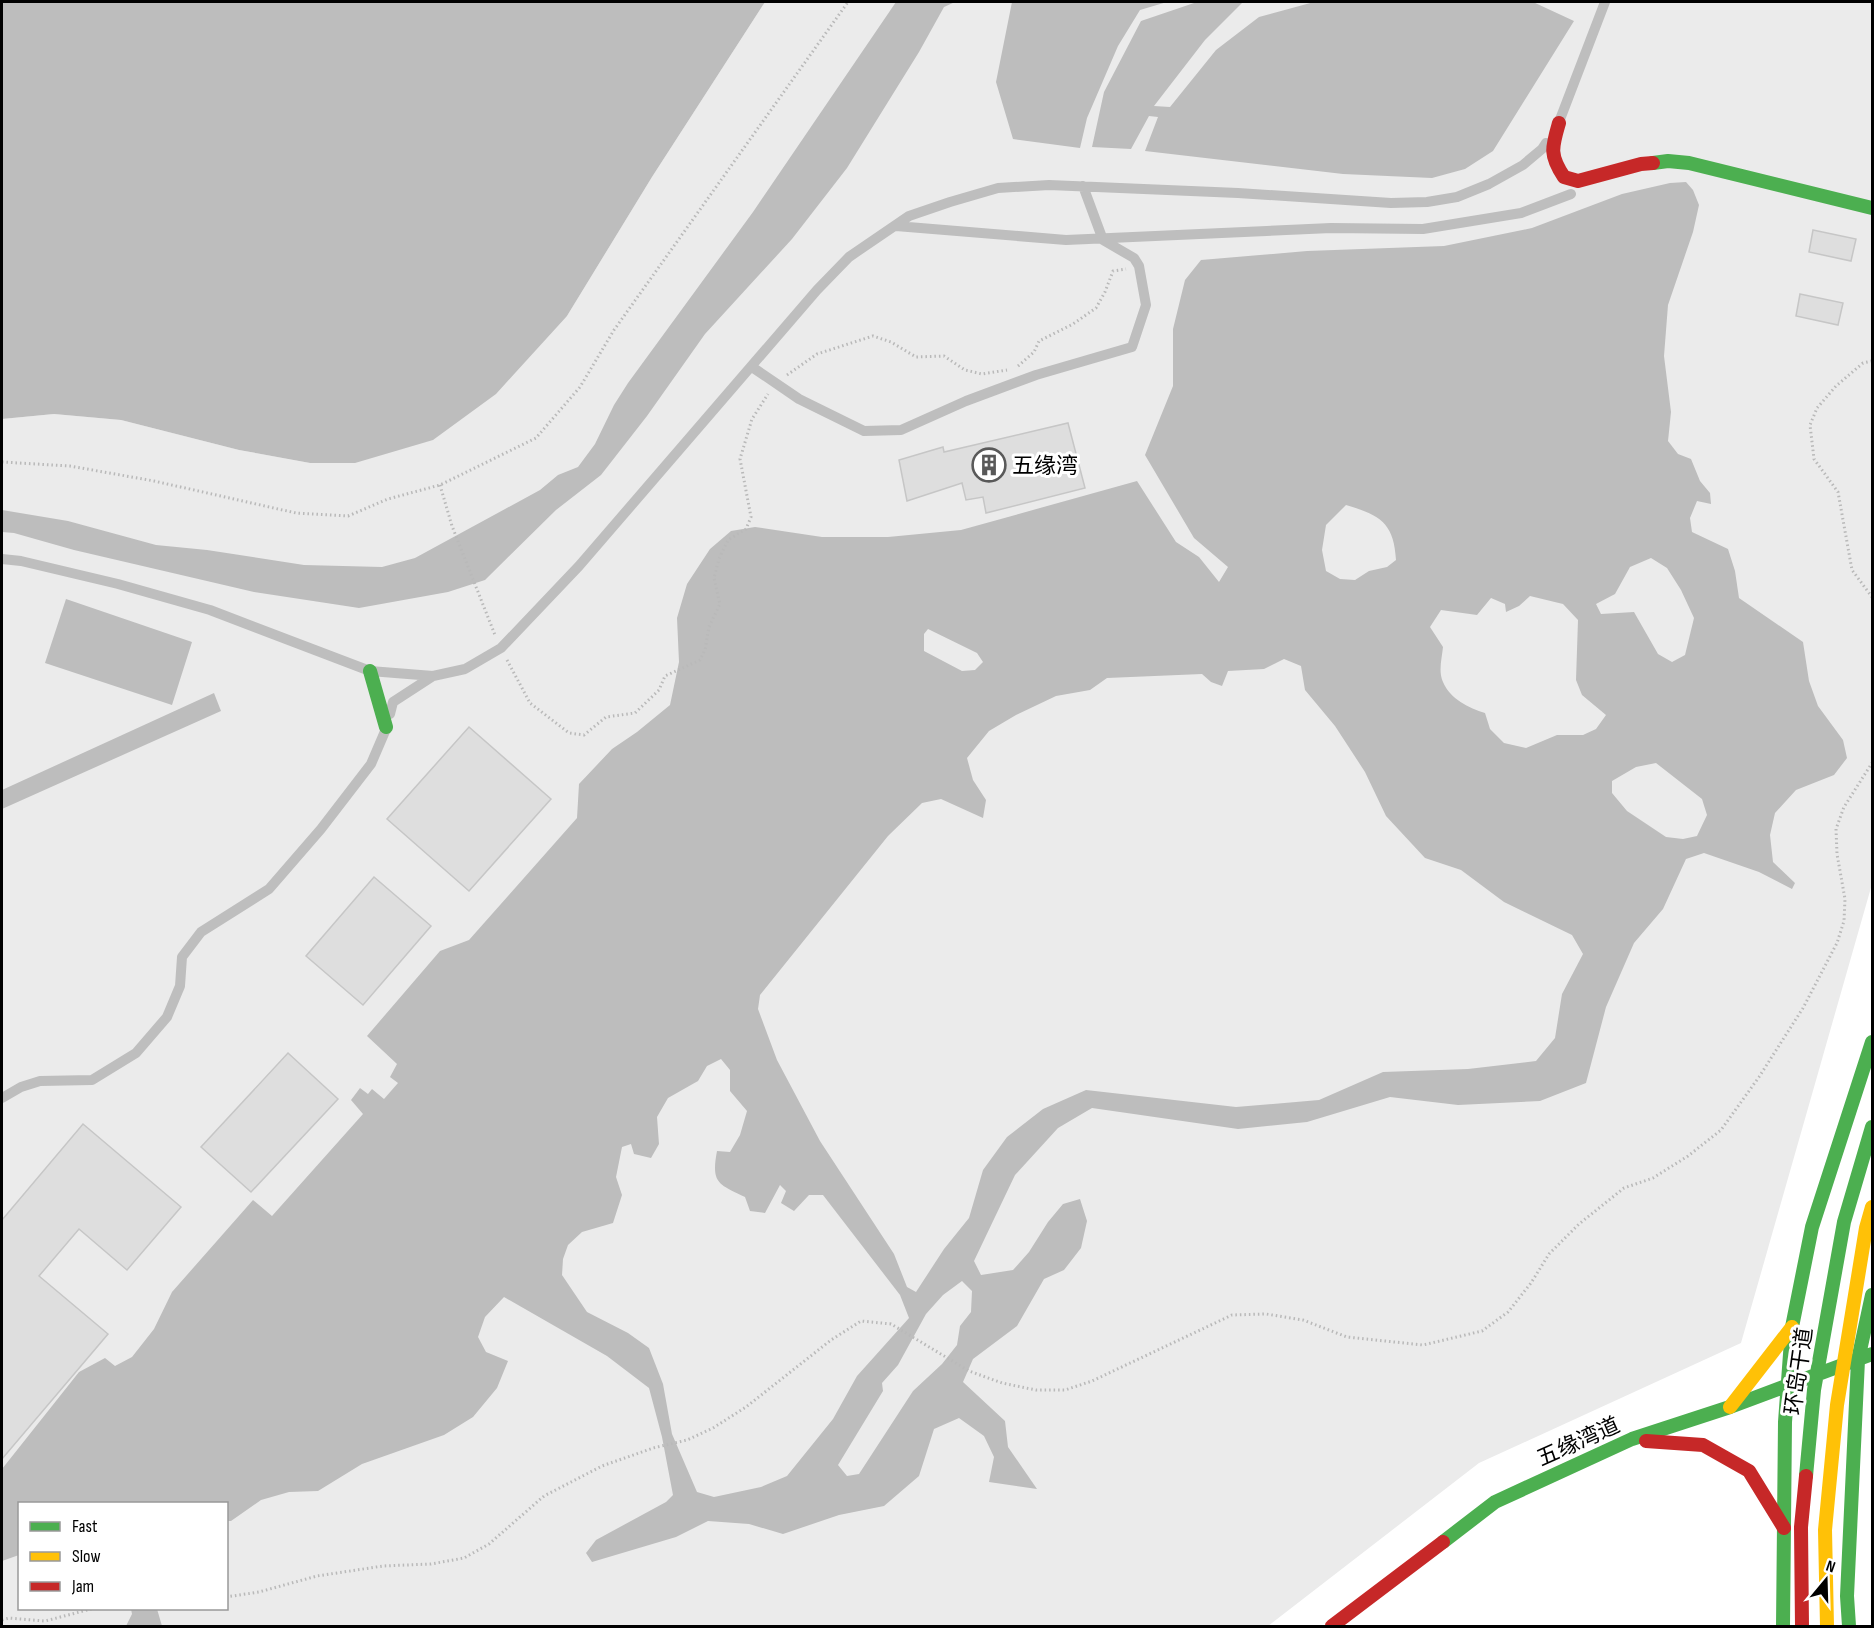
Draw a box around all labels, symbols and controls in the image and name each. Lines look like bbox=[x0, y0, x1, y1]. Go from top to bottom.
building icon: 五缘湾 bbox=[971, 447, 1007, 483]
place label: 五缘湾 bbox=[1012, 453, 1078, 480]
street label: 环岛干道 bbox=[1780, 1326, 1819, 1417]
street label: 五缘湾道 bbox=[1533, 1412, 1624, 1473]
legend bbox=[18, 1502, 228, 1610]
text: Fast bbox=[72, 1516, 98, 1537]
text: Slow bbox=[72, 1546, 101, 1567]
north arrow bbox=[1796, 1550, 1856, 1610]
text: N bbox=[1823, 1557, 1838, 1578]
text: Jam bbox=[71, 1576, 94, 1597]

